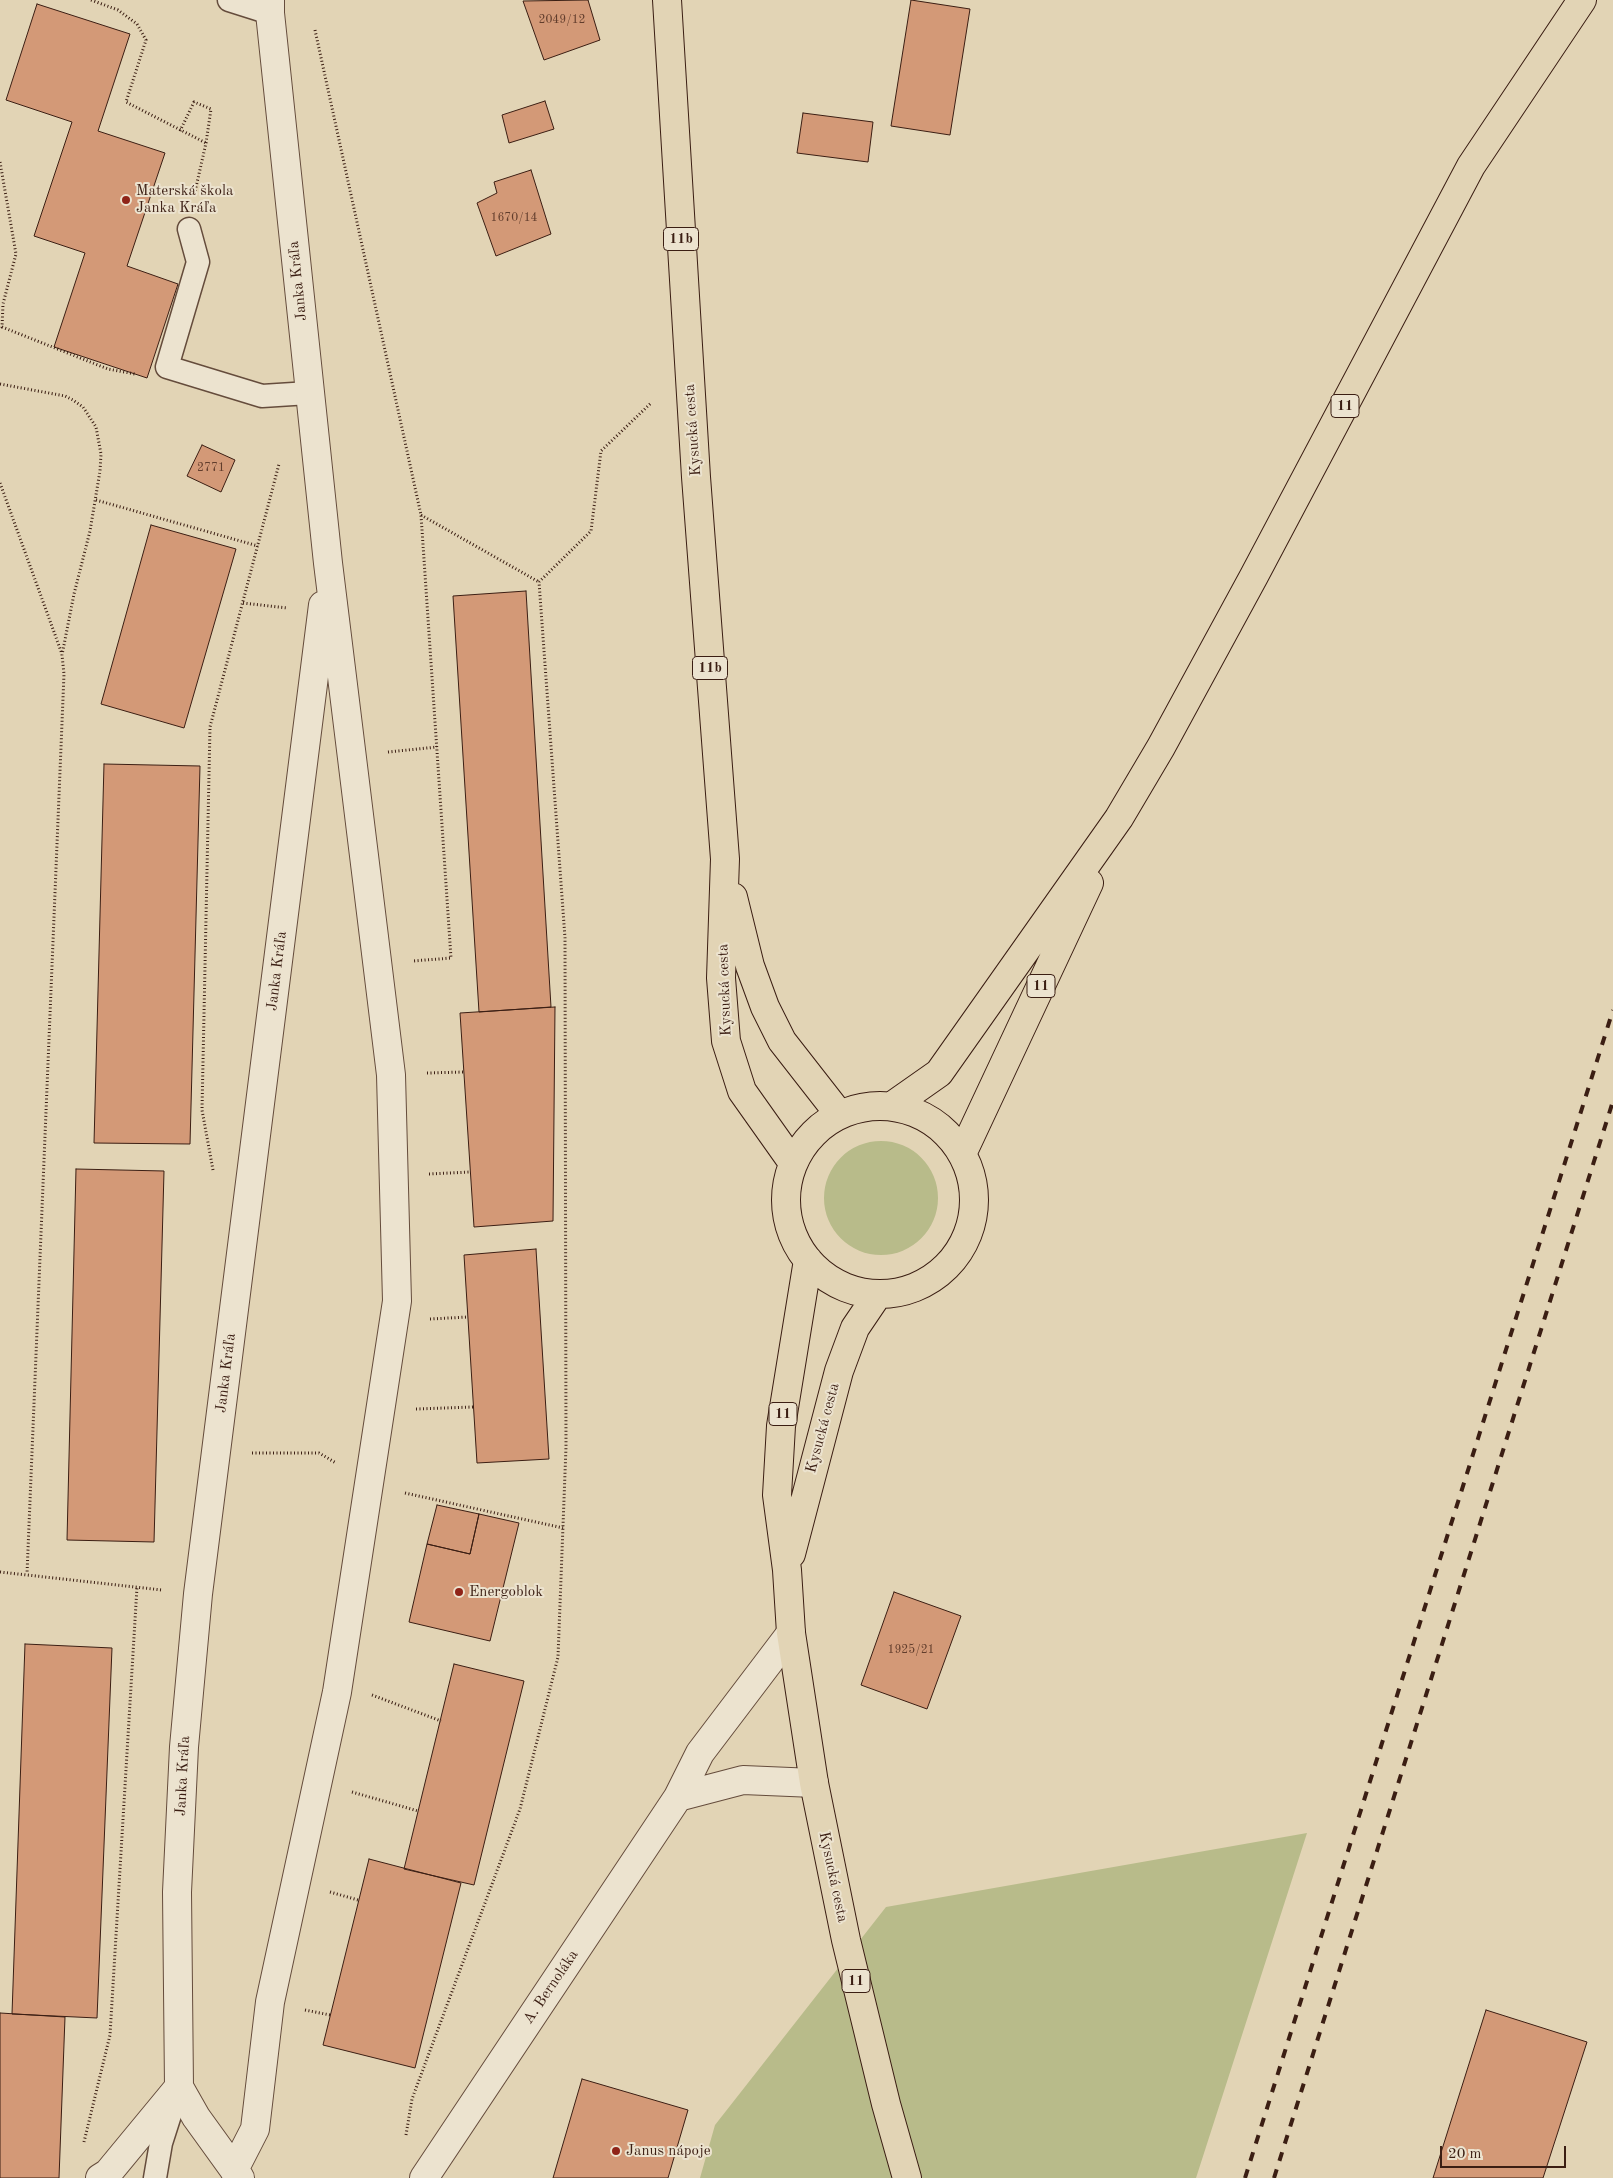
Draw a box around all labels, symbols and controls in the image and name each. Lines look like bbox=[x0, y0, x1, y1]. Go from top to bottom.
house number: 2049/12 bbox=[538, 13, 586, 27]
place label: Materská škola Janka Kráľa bbox=[136, 182, 233, 217]
marker: Materská škola Janka Kráľa bbox=[120, 194, 132, 206]
house number: 1670/14 bbox=[490, 211, 538, 225]
road number: 11b bbox=[664, 228, 698, 250]
street label: Janka Kráľa bbox=[285, 240, 311, 322]
street label: Kysucká cesta bbox=[681, 383, 705, 477]
road number: 11 bbox=[1331, 394, 1359, 418]
house number: 2771 bbox=[197, 461, 225, 475]
road number: 11b bbox=[692, 656, 728, 680]
street label: Janka Kráľa bbox=[263, 930, 291, 1012]
street label: Kysucká cesta bbox=[714, 944, 736, 1036]
road number: 11 bbox=[1027, 974, 1055, 998]
street label: Janka Kráľa bbox=[212, 1332, 240, 1414]
street label: Kysucká cesta bbox=[802, 1381, 844, 1475]
road number: 11 bbox=[769, 1402, 797, 1426]
place label: Energoblok bbox=[469, 1583, 543, 1601]
marker: Energoblok bbox=[453, 1586, 465, 1598]
house number: 1925/21 bbox=[887, 1643, 935, 1657]
street label: Janka Kráľa bbox=[172, 1735, 194, 1817]
street label: Kysucká cesta bbox=[815, 1830, 851, 1924]
street label: A. Bernoláka bbox=[520, 1947, 582, 2027]
road number: 11 bbox=[842, 1970, 870, 1992]
scale bar bbox=[1443, 2136, 1569, 2168]
place label: Janus nápoje bbox=[626, 2142, 711, 2160]
marker: Janus nápoje bbox=[610, 2145, 622, 2157]
text: 20 m bbox=[1448, 2147, 1482, 2162]

